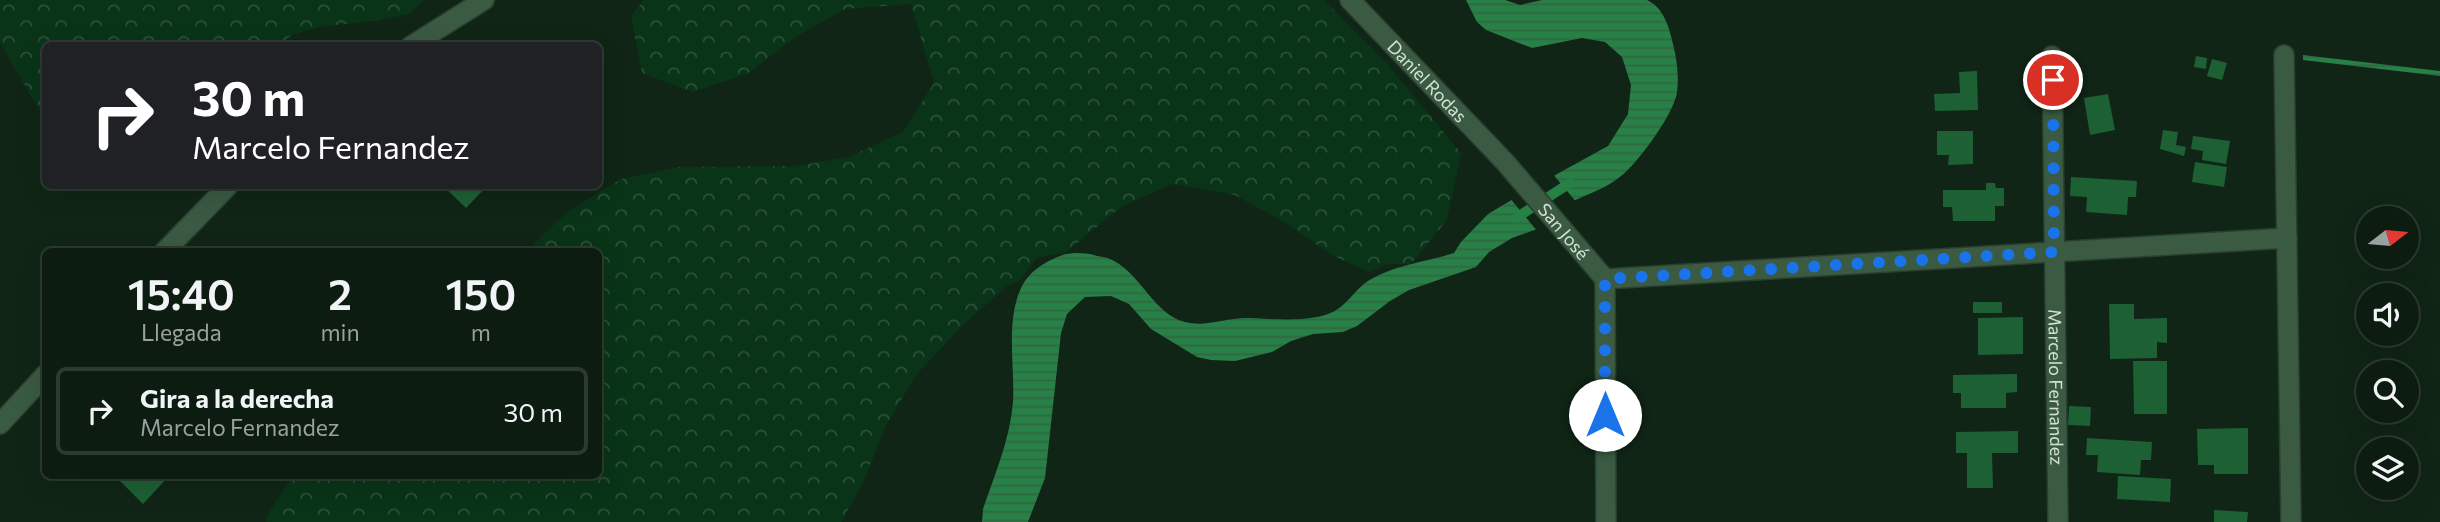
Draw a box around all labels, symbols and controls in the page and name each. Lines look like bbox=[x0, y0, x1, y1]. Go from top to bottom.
street label: Daniel Rodas bbox=[1383, 35, 1472, 127]
pin bbox=[2023, 50, 2083, 110]
icon: arrive bbox=[2034, 61, 2072, 99]
text: 30 m bbox=[192, 66, 305, 126]
icon: right bbox=[77, 70, 168, 161]
text: Marcelo Fernandez bbox=[192, 126, 469, 166]
street label: San José bbox=[1534, 198, 1594, 264]
north arrow bbox=[2356, 206, 2418, 270]
map controls bbox=[2356, 206, 2419, 500]
text: 15:40 bbox=[128, 267, 235, 319]
text: 2 bbox=[328, 267, 352, 319]
text: 150 bbox=[445, 267, 516, 319]
button: sound bbox=[2356, 283, 2419, 346]
street label: Marcelo Fernandez bbox=[2044, 309, 2068, 465]
text: Llegada bbox=[141, 318, 222, 346]
text: min bbox=[321, 318, 360, 346]
text: m bbox=[471, 318, 491, 346]
button: search bbox=[2356, 360, 2419, 423]
position arrow bbox=[1568, 378, 1642, 452]
text: Gira a la derecha bbox=[140, 382, 334, 413]
icon: right bbox=[81, 392, 119, 430]
text: 30 m bbox=[504, 396, 563, 427]
text: Marcelo Fernandez bbox=[140, 413, 339, 441]
button: layers bbox=[2356, 437, 2419, 500]

